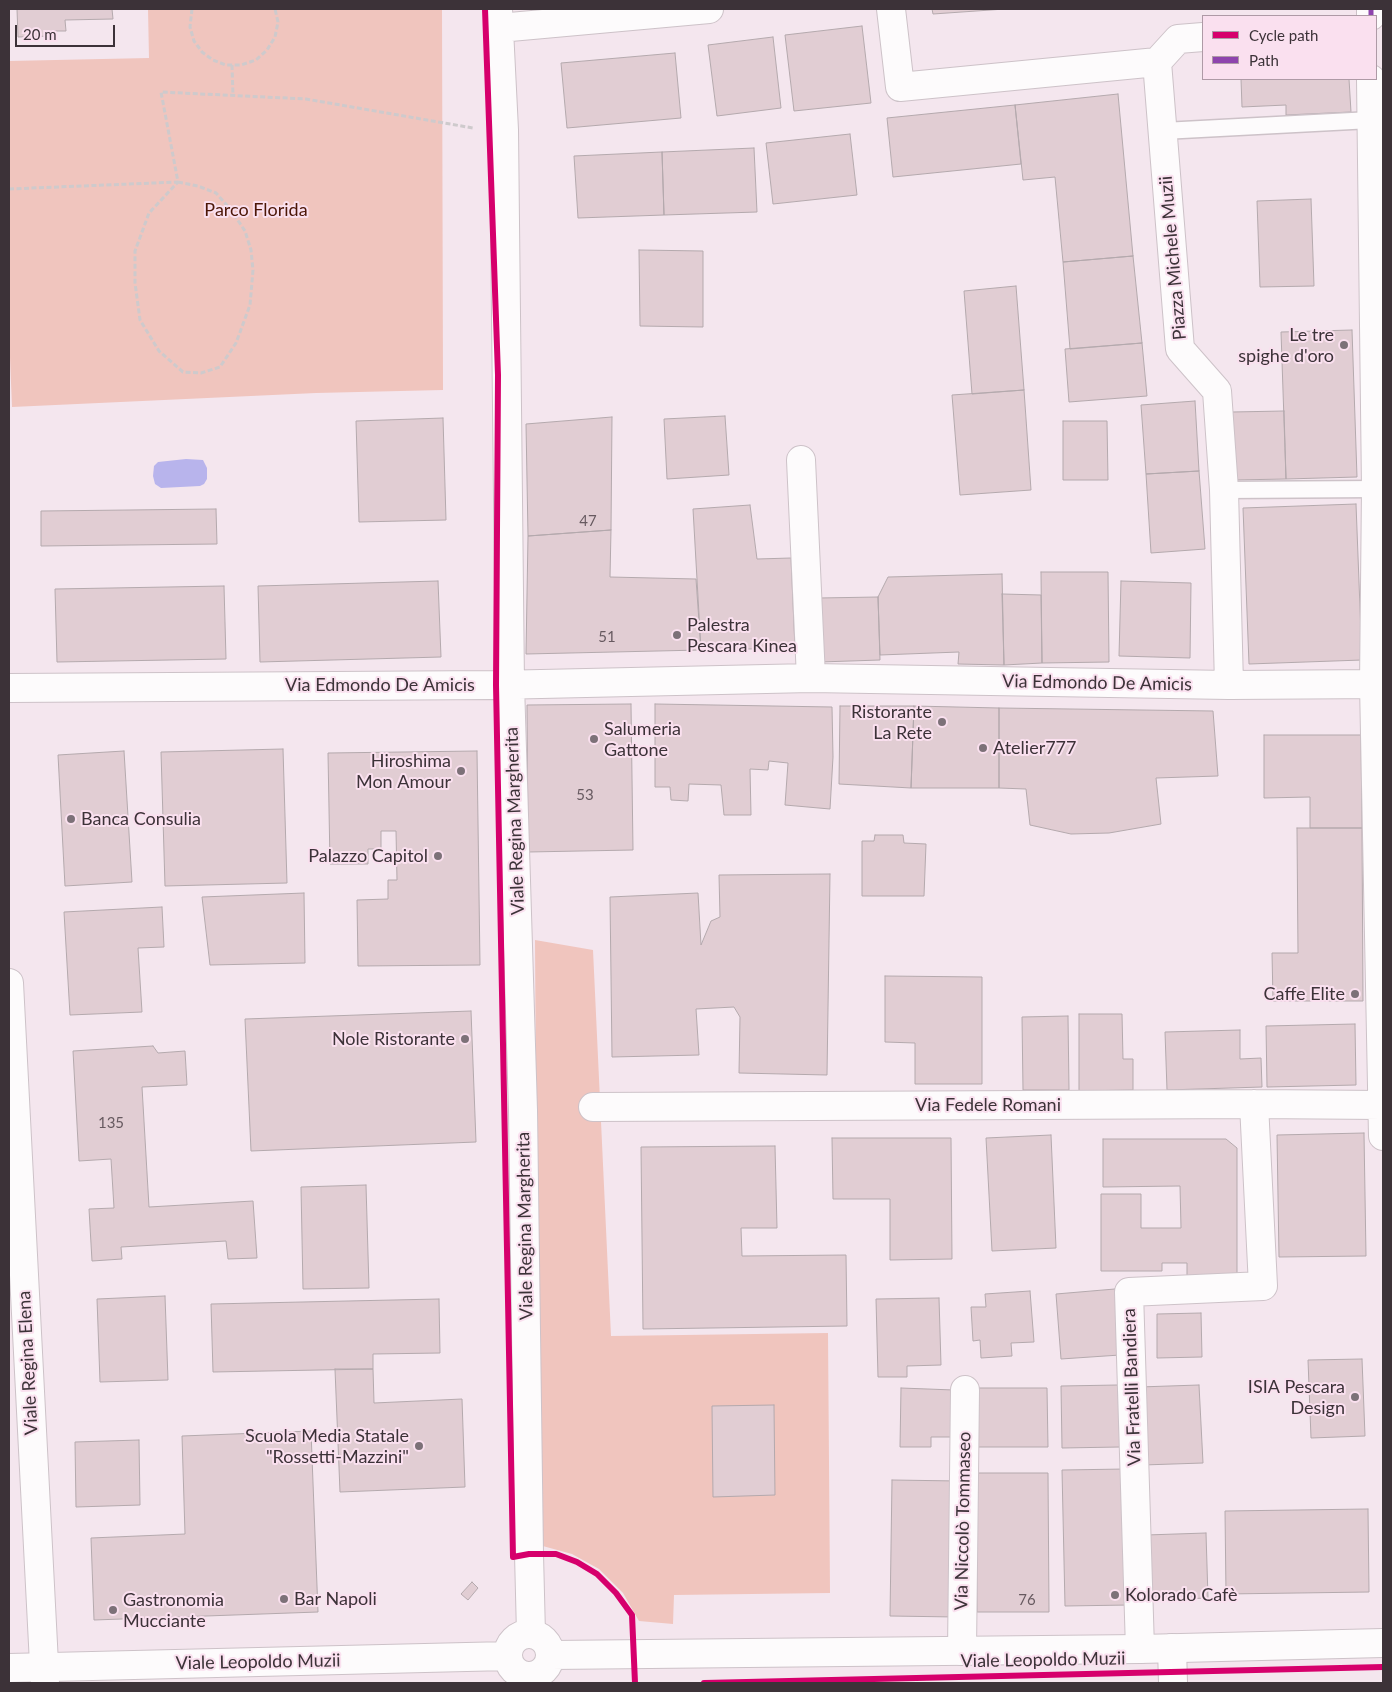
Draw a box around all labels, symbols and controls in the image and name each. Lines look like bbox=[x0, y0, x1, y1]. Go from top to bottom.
scale bar bbox=[18, 15, 118, 47]
legend bbox=[1202, 15, 1377, 80]
text: 20 m bbox=[23, 25, 57, 43]
text: Cycle path bbox=[1249, 26, 1318, 44]
text: Path bbox=[1249, 51, 1279, 69]
street label: Piazza Michele Muzii bbox=[1155, 175, 1191, 341]
park label: Parco Florida bbox=[204, 199, 308, 221]
place label: Le tre spighe d'oro bbox=[1238, 324, 1334, 366]
marker: Le tre spighe d'oro bbox=[1338, 339, 1350, 351]
house number: 47 bbox=[579, 512, 597, 530]
place label: Palestra Pescara Kinea bbox=[687, 614, 797, 656]
house number: 51 bbox=[598, 628, 616, 646]
marker: Palestra Pescara Kinea bbox=[671, 629, 683, 641]
street label: Via Edmondo De Amicis bbox=[1002, 671, 1192, 695]
street label: Via Edmondo De Amicis bbox=[285, 674, 475, 696]
place label: Ristorante La Rete bbox=[851, 701, 932, 744]
marker: Ristorante La Rete bbox=[936, 716, 948, 728]
place label: Salumeria Gattone bbox=[604, 718, 681, 761]
street label: Viale Regina Margherita bbox=[501, 727, 529, 915]
marker: Salumeria Gattone bbox=[588, 733, 600, 745]
place label: Atelier777 bbox=[993, 737, 1077, 759]
marker: Atelier777 bbox=[977, 742, 989, 754]
place label: Hiroshima Mon Amour bbox=[356, 750, 451, 792]
marker: Hiroshima Mon Amour bbox=[455, 765, 467, 777]
house number: 53 bbox=[576, 786, 594, 804]
place label: Banca Consulia bbox=[81, 808, 201, 830]
marker: Banca Consulia bbox=[65, 813, 77, 825]
place label: Palazzo Capitol bbox=[308, 845, 428, 867]
marker: Palazzo Capitol bbox=[432, 850, 444, 862]
place label: Caffe Elite bbox=[1264, 983, 1345, 1005]
marker: Caffe Elite bbox=[1349, 988, 1361, 1000]
place label: Nole Ristorante bbox=[332, 1028, 455, 1050]
marker: Nole Ristorante bbox=[459, 1033, 471, 1045]
street label: Via Fedele Romani bbox=[915, 1094, 1061, 1116]
house number: 135 bbox=[98, 1114, 124, 1132]
street label: Viale Regina Margherita bbox=[513, 1132, 537, 1320]
street label: Viale Regina Elena bbox=[13, 1290, 43, 1436]
street label: Via Fratelli Bandiera bbox=[1118, 1308, 1146, 1466]
place label: ISIA Pescara Design bbox=[1248, 1376, 1345, 1418]
marker: ISIA Pescara Design bbox=[1349, 1391, 1361, 1403]
place label: Scuola Media Statale "Rossetti-Mazzini" bbox=[245, 1425, 409, 1468]
street label: Via Niccolò Tommaseo bbox=[951, 1431, 975, 1611]
marker: Scuola Media Statale "Rossetti-Mazzini" bbox=[413, 1440, 425, 1452]
place label: Kolorado Cafè bbox=[1125, 1584, 1237, 1606]
place label: Bar Napoli bbox=[294, 1588, 377, 1610]
place label: Gastronomia Mucciante bbox=[123, 1589, 224, 1632]
marker: Kolorado Cafè bbox=[1109, 1589, 1121, 1601]
house number: 76 bbox=[1018, 1591, 1036, 1609]
marker: Bar Napoli bbox=[278, 1593, 290, 1605]
marker: Gastronomia Mucciante bbox=[107, 1604, 119, 1616]
street label: Viale Leopoldo Muzii bbox=[960, 1648, 1126, 1672]
street label: Viale Leopoldo Muzii bbox=[175, 1650, 341, 1674]

